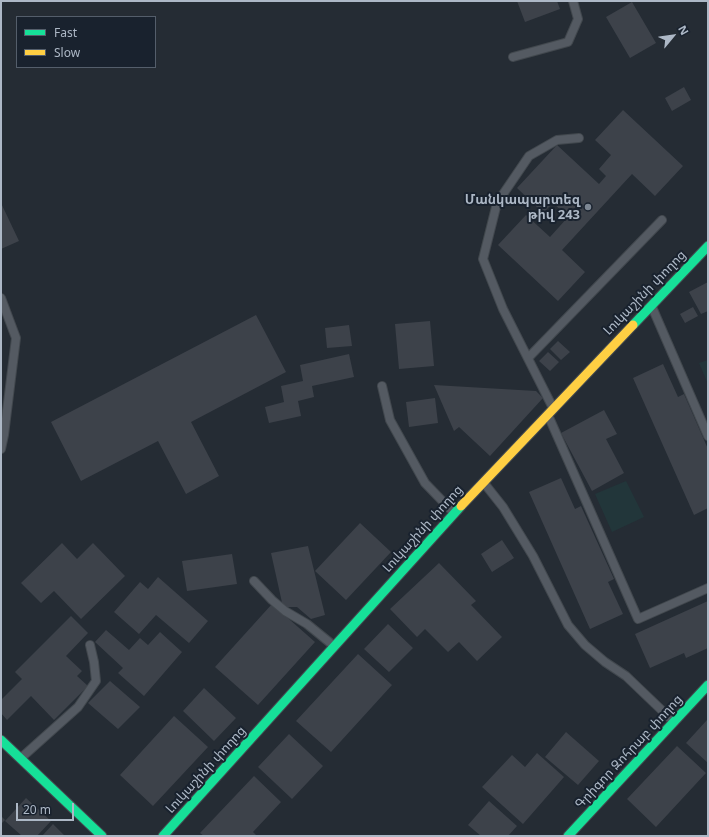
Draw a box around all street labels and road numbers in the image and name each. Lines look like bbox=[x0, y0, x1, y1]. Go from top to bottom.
street label: Լուկաշինի փողոց bbox=[601, 247, 689, 339]
street label: Լուկաշինի փողոց bbox=[380, 482, 466, 576]
street label: Գրիգոր Զոհրաբ փողոց bbox=[572, 692, 686, 812]
street label: Լուկաշինի փողոց bbox=[163, 723, 249, 817]

